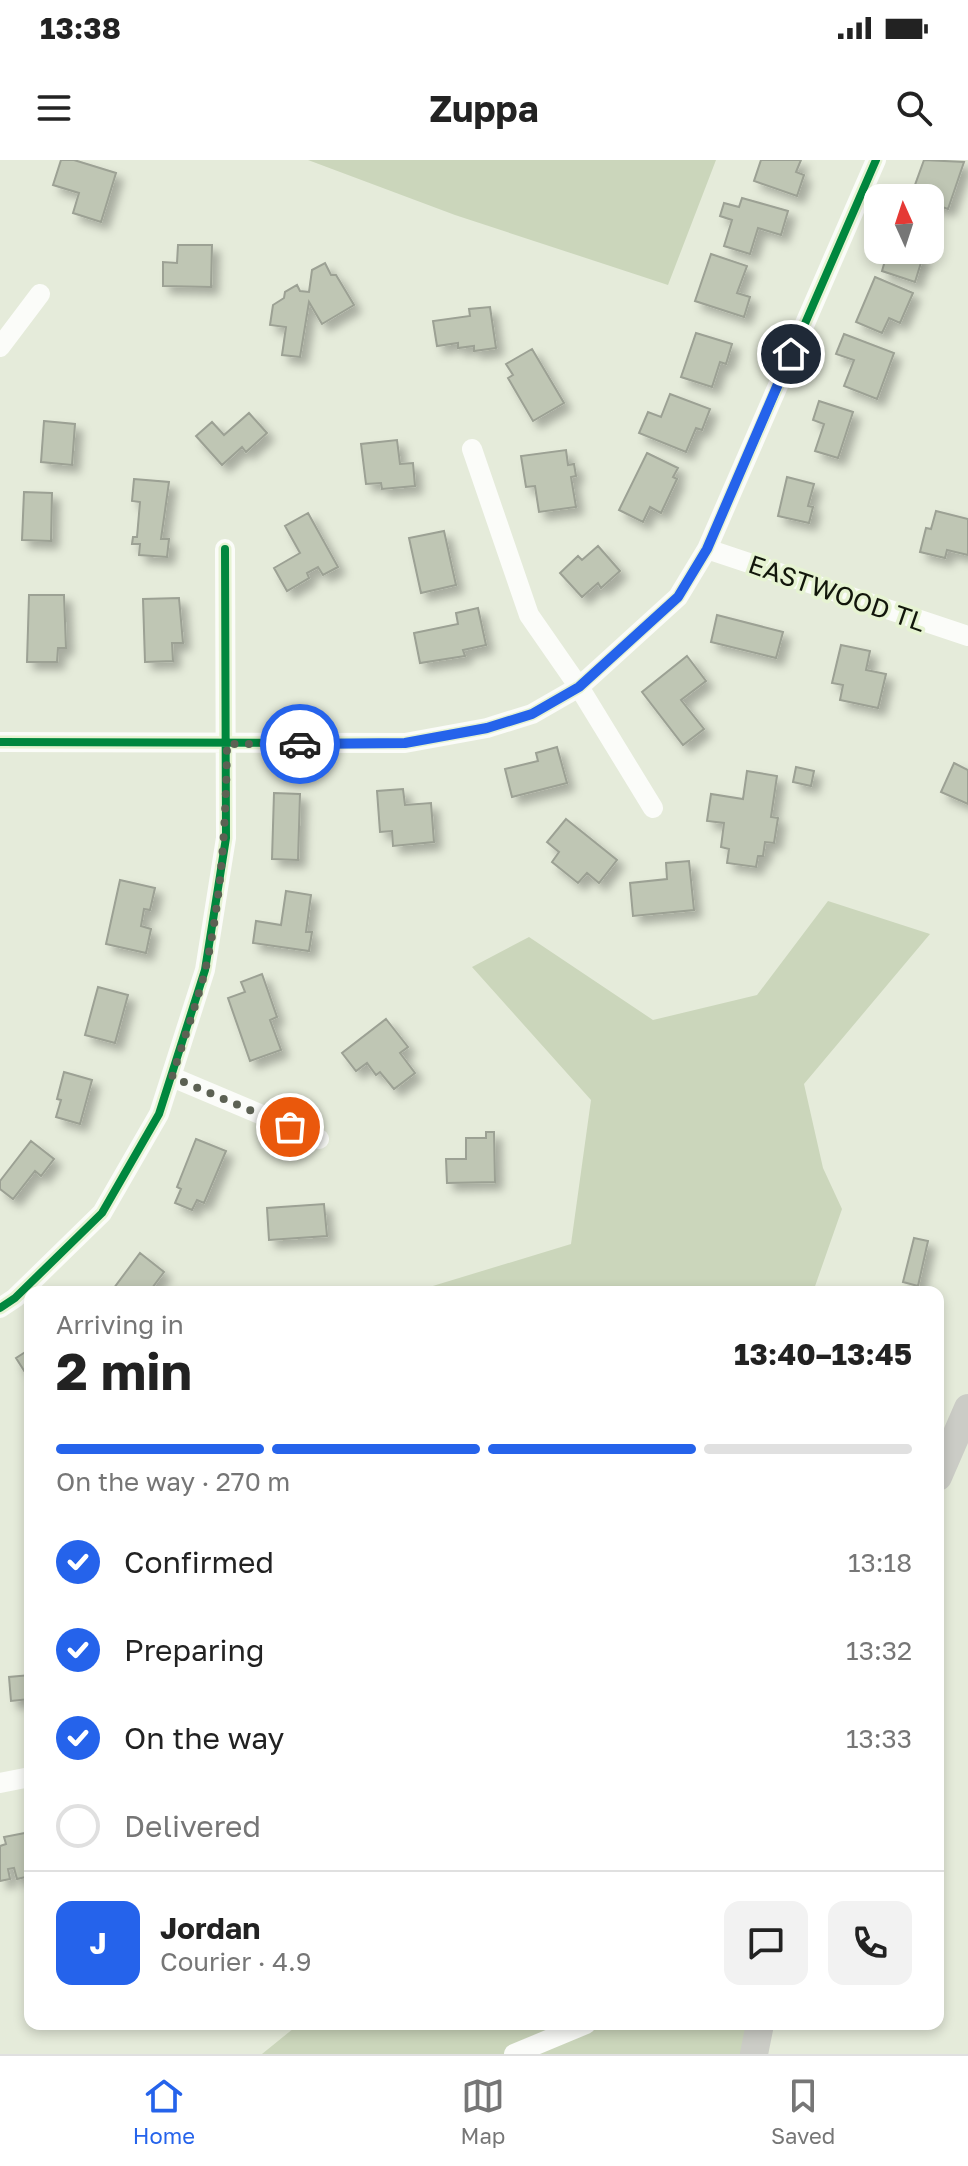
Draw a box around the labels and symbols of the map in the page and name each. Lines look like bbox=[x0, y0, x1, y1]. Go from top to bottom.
north arrow bbox=[864, 184, 944, 264]
pin bbox=[757, 320, 825, 388]
street label: EASTWOOD TL bbox=[744, 548, 930, 638]
courier bbox=[260, 704, 340, 784]
pin bbox=[256, 1093, 324, 1161]

